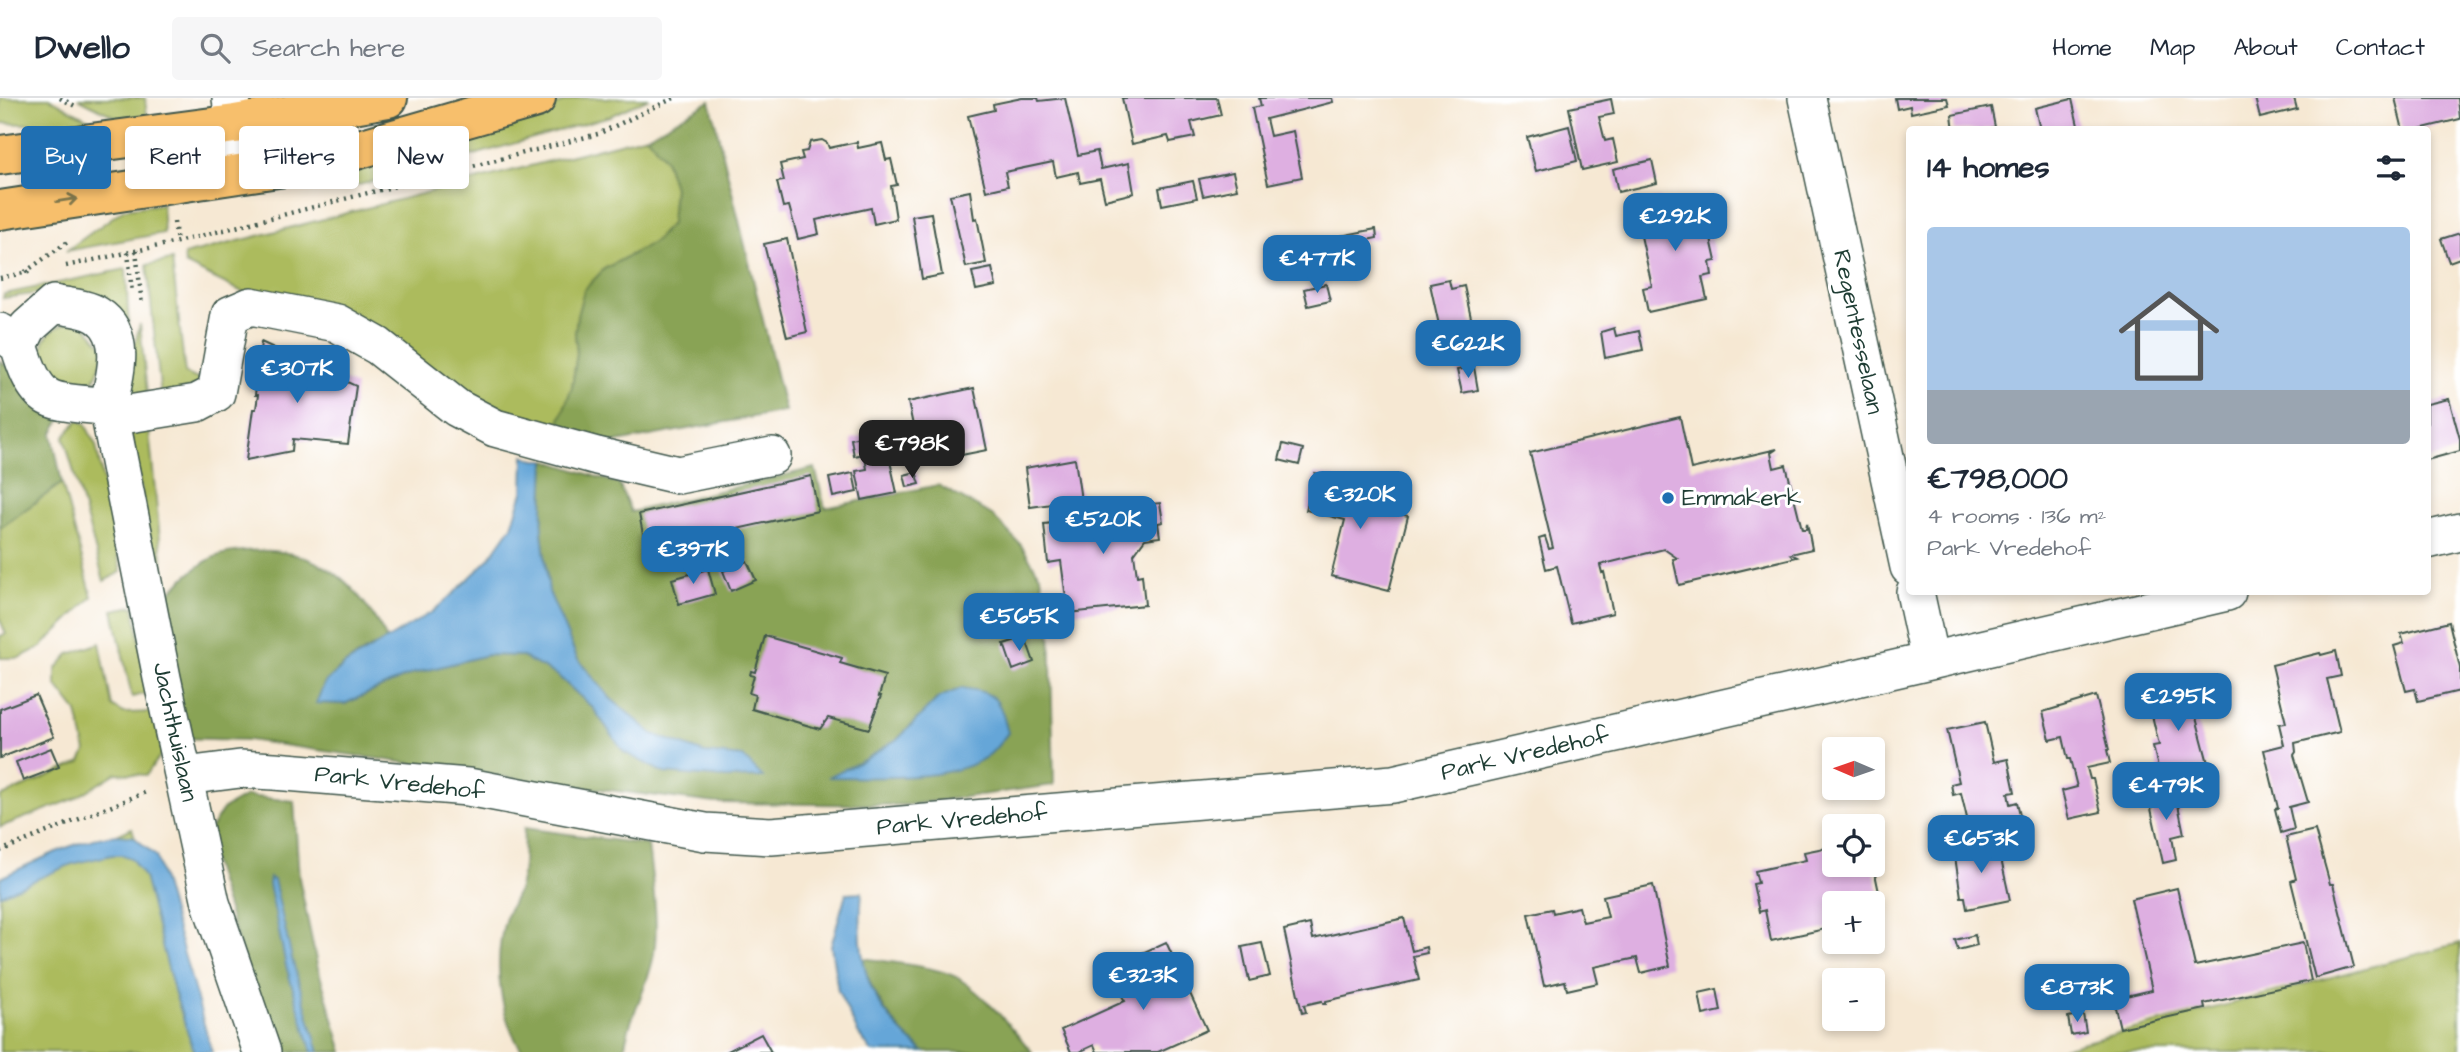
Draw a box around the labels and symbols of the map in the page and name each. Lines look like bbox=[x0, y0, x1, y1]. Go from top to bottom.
one-way arrow bbox=[56, 193, 78, 206]
pin: €292K bbox=[1626, 194, 1724, 253]
pin: €477K bbox=[1268, 236, 1366, 295]
street label: Regentesselaan bbox=[1823, 247, 1892, 418]
pin: €622K bbox=[1419, 320, 1517, 380]
pin: €307K bbox=[248, 345, 346, 405]
pin: €798K bbox=[863, 420, 961, 480]
pin: €320K bbox=[1311, 472, 1409, 531]
place label: Emmakerk bbox=[1682, 481, 1802, 515]
marker: Emmakerk bbox=[1660, 490, 1676, 506]
pin: €520K bbox=[1054, 496, 1152, 556]
pin: €397K bbox=[644, 526, 742, 586]
pin: €565K bbox=[970, 594, 1068, 653]
street label: Jachthuislaan bbox=[144, 659, 206, 805]
pin: €295K bbox=[2129, 674, 2227, 733]
street label: Park Vredehof bbox=[1438, 718, 1613, 790]
north arrow bbox=[1822, 737, 1885, 800]
street label: Park Vredehof bbox=[313, 757, 488, 809]
pin: €479K bbox=[2117, 762, 2215, 822]
street label: Park Vredehof bbox=[875, 796, 1050, 844]
pin: €653K bbox=[1932, 816, 2030, 875]
pin: €323K bbox=[1094, 953, 1192, 1012]
pin: €873K bbox=[2028, 964, 2126, 1024]

